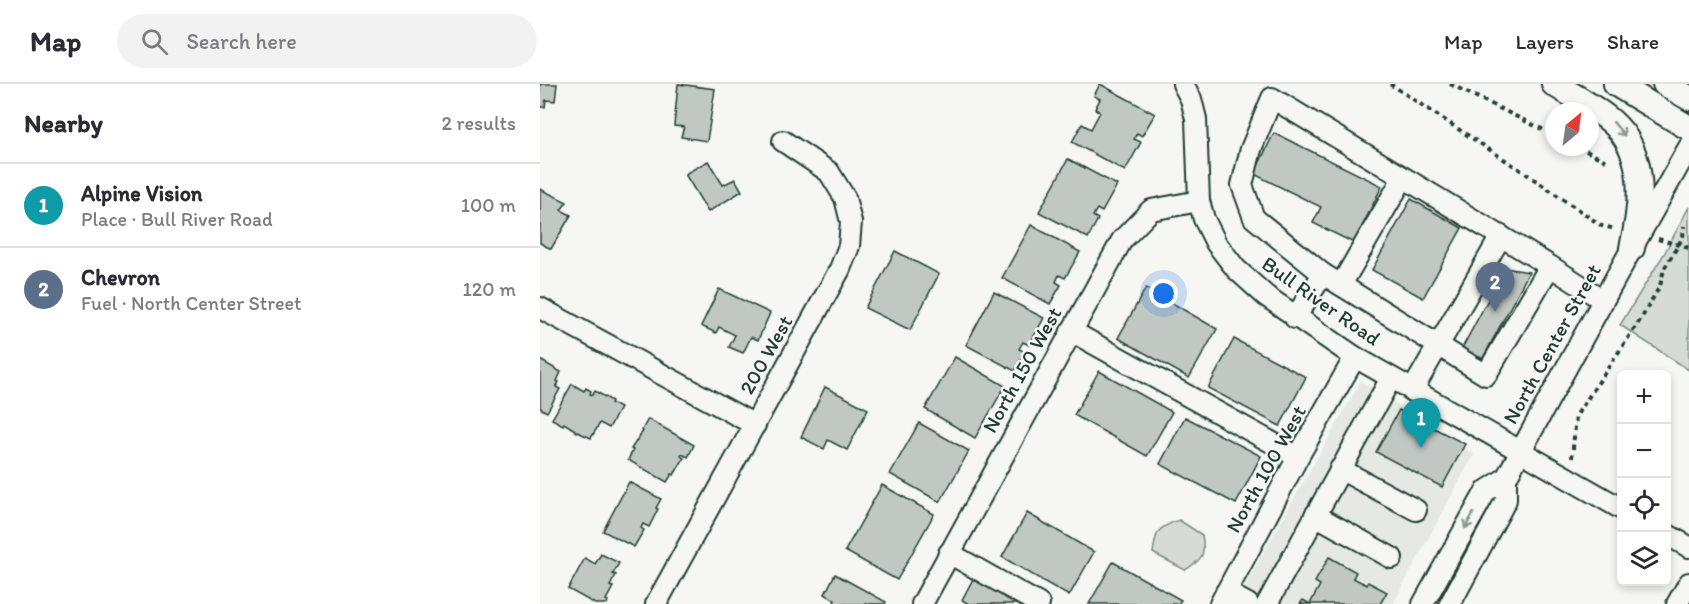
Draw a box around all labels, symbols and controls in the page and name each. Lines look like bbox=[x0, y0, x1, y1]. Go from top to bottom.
search box bbox=[117, 14, 537, 68]
text: Map bbox=[30, 24, 81, 58]
icon: search bbox=[138, 25, 171, 58]
text: Search here bbox=[186, 28, 297, 55]
text: Map bbox=[1444, 29, 1483, 54]
text: Layers bbox=[1516, 29, 1574, 54]
text: Share bbox=[1607, 29, 1659, 54]
north arrow bbox=[1545, 102, 1599, 156]
text: Nearby bbox=[24, 107, 103, 139]
text: 2 results bbox=[442, 111, 516, 135]
one-way arrow bbox=[1612, 121, 1625, 137]
text: Alpine Vision bbox=[81, 180, 203, 207]
text: 1 bbox=[39, 193, 48, 217]
text: 100 m bbox=[461, 193, 516, 217]
text: Place · Bull River Road bbox=[81, 207, 273, 231]
street label: Bull River Road bbox=[1257, 251, 1385, 351]
street label: North Center Street bbox=[1497, 259, 1606, 428]
pin: 2 bbox=[1476, 262, 1514, 312]
text: Chevron bbox=[81, 264, 160, 291]
text: 2 bbox=[38, 277, 49, 301]
text: 120 m bbox=[463, 277, 516, 301]
your location bbox=[1149, 279, 1178, 308]
text: Fuel · North Center Street bbox=[81, 291, 301, 315]
street label: North 150 West bbox=[977, 302, 1066, 437]
street label: 200 West bbox=[734, 311, 797, 398]
map controls bbox=[1617, 370, 1671, 586]
button: + bbox=[1617, 370, 1671, 424]
pin: 1 bbox=[1402, 398, 1440, 448]
street label: North 100 West bbox=[1220, 401, 1311, 537]
button: − bbox=[1617, 424, 1671, 478]
button: locate bbox=[1617, 478, 1671, 532]
one-way arrow bbox=[1463, 512, 1475, 529]
button: layers bbox=[1617, 532, 1671, 586]

